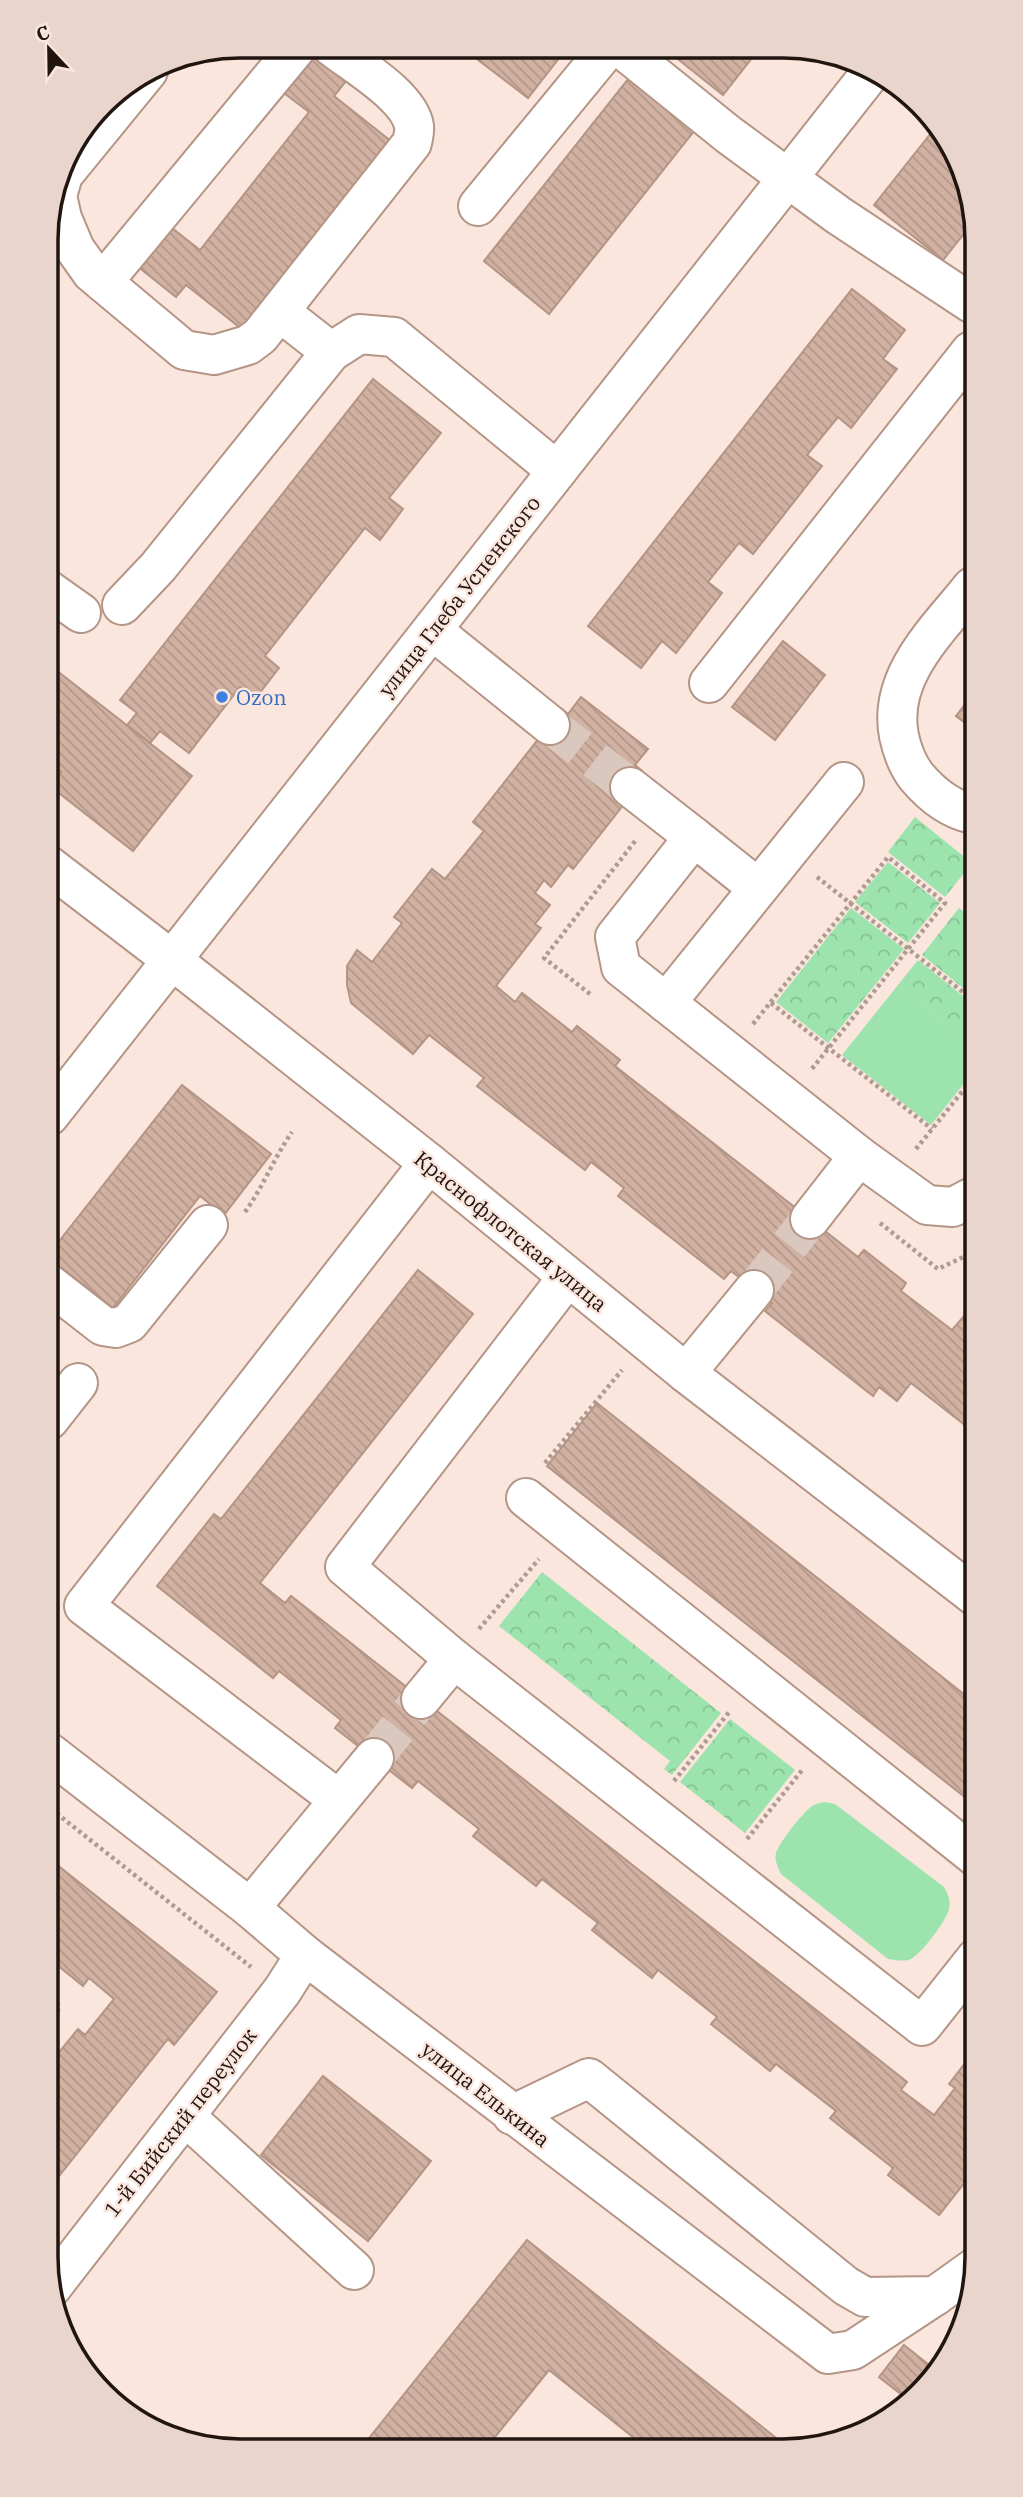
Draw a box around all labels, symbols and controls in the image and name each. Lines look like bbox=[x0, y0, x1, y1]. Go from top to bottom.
north arrow bbox=[14, 14, 84, 84]
text: С bbox=[32, 20, 53, 47]
street label: улица Глеба Успенского bbox=[372, 490, 546, 702]
place label: Ozon bbox=[236, 683, 287, 711]
marker: Ozon bbox=[214, 689, 230, 705]
street label: Краснофлотская улица bbox=[409, 1144, 613, 1318]
street label: 1-й Бийский переулок bbox=[97, 2022, 263, 2222]
street label: улица Елькина bbox=[416, 2035, 556, 2153]

